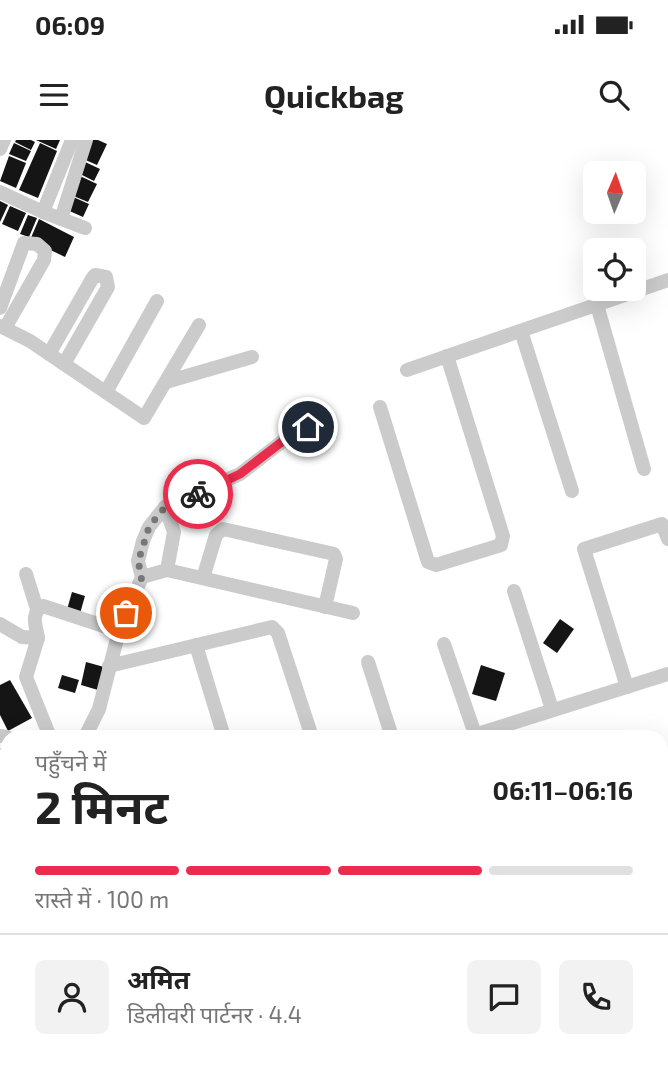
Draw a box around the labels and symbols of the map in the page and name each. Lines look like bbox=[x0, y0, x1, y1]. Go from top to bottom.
north arrow bbox=[583, 161, 646, 224]
pin bbox=[278, 397, 338, 457]
courier bbox=[163, 459, 233, 529]
pin bbox=[96, 583, 156, 643]

